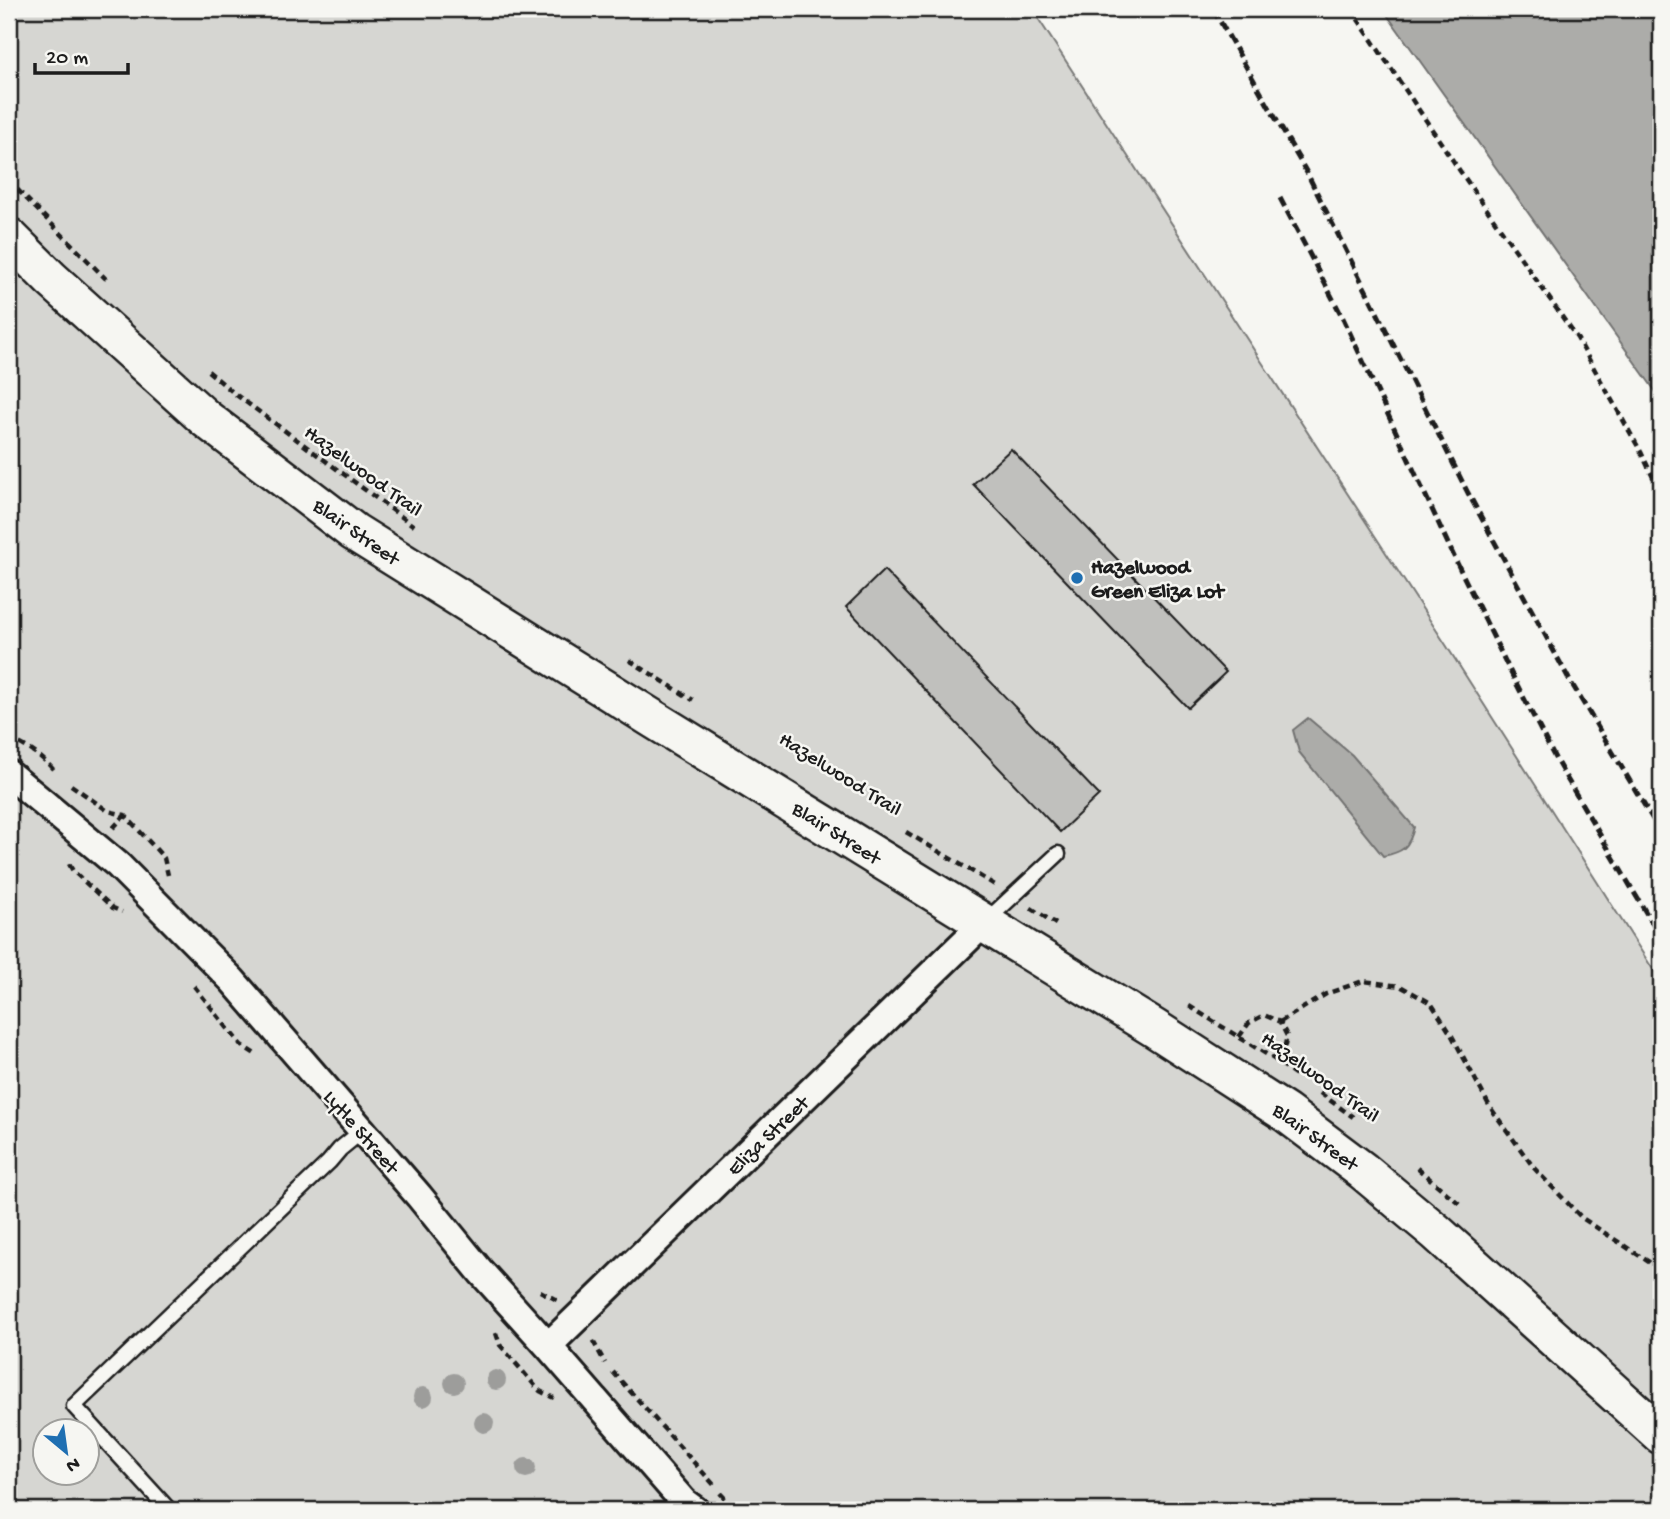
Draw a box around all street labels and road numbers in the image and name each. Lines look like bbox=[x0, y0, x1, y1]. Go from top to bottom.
street label: Hazelwood Trail bbox=[298, 422, 426, 524]
street label: Blair Street bbox=[306, 494, 405, 574]
street label: Hazelwood Trail bbox=[773, 728, 905, 824]
street label: Blair Street bbox=[785, 797, 886, 873]
street label: Hazelwood Trail bbox=[1255, 1028, 1383, 1130]
street label: Lytle Street bbox=[316, 1086, 404, 1182]
street label: Eliza Street bbox=[723, 1091, 817, 1183]
street label: Blair Street bbox=[1265, 1099, 1364, 1180]

